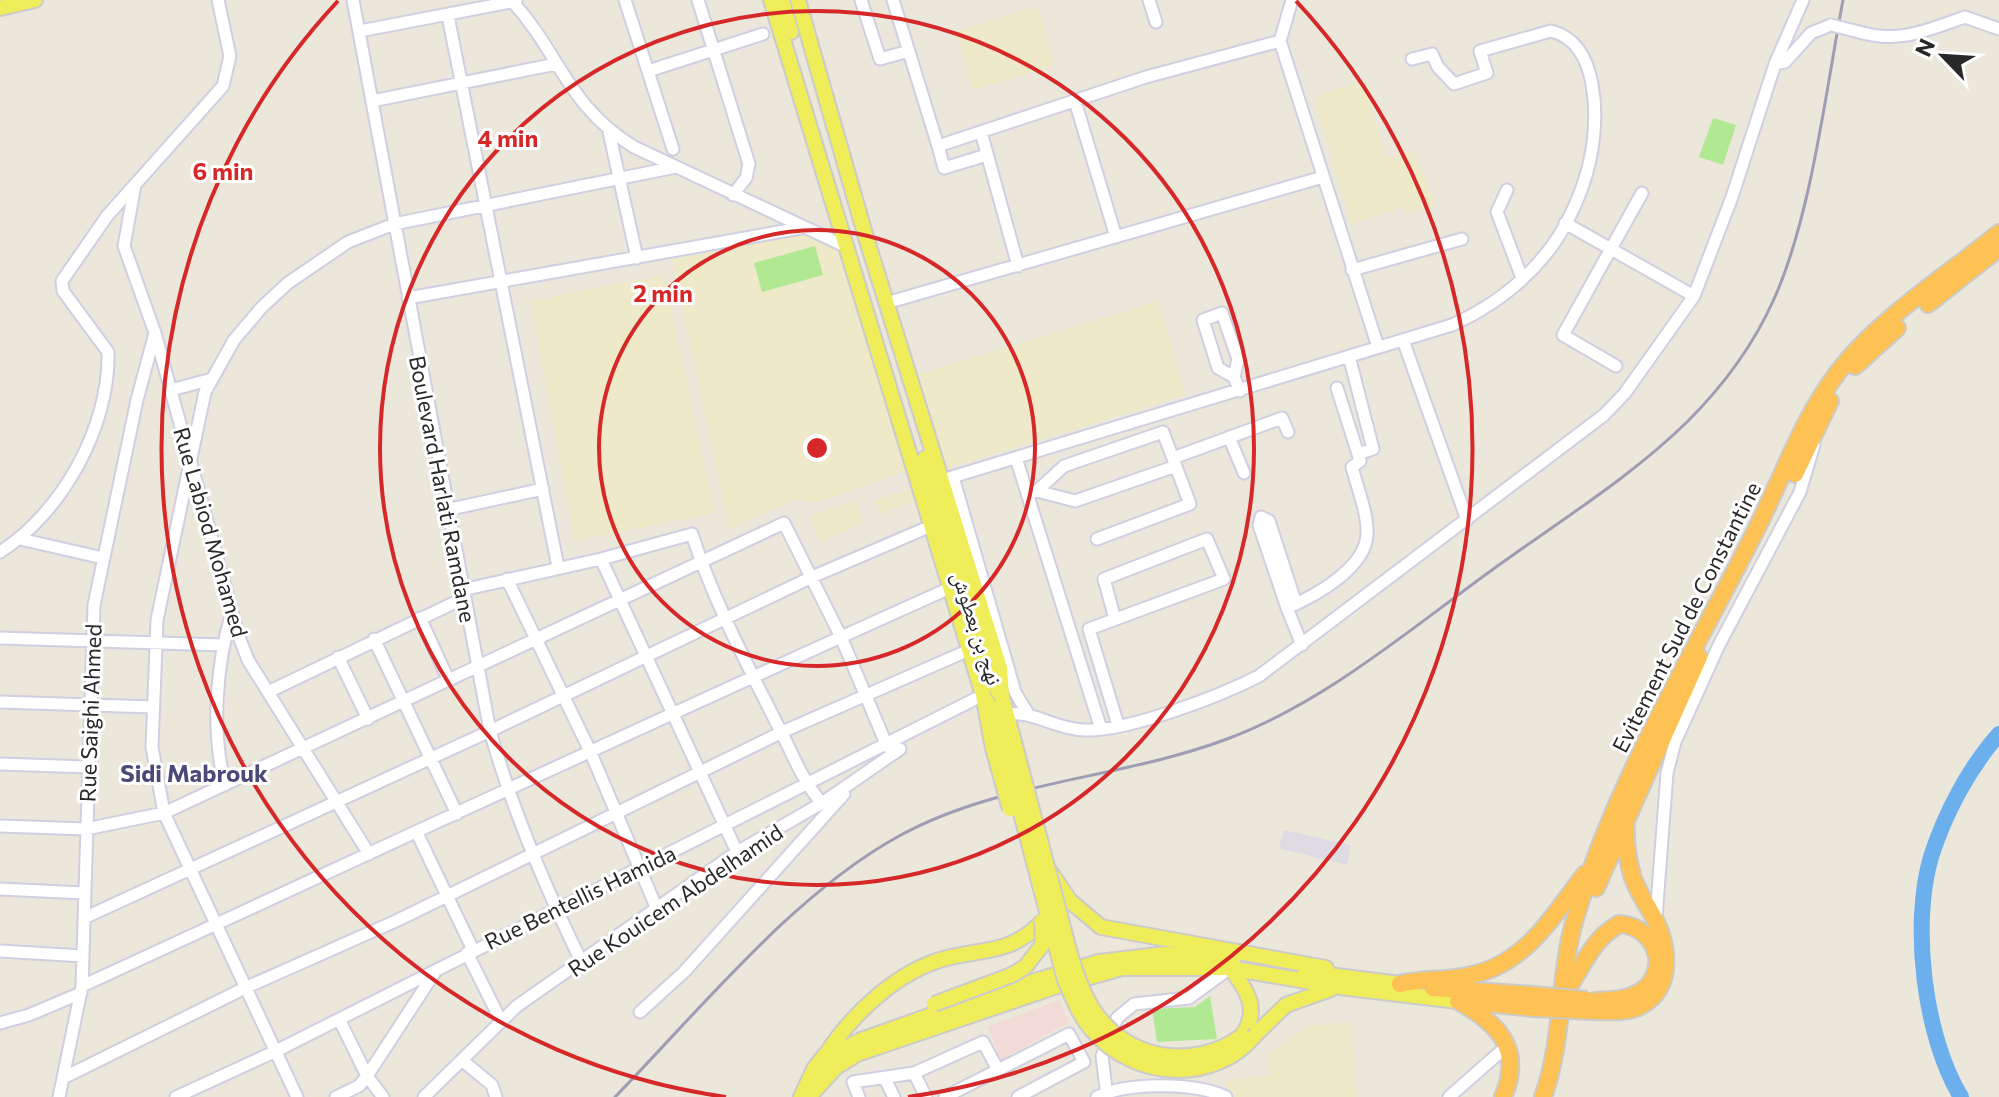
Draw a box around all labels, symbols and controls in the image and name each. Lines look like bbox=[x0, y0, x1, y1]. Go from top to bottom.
north arrow bbox=[1903, 16, 1983, 96]
text: N bbox=[1909, 34, 1940, 61]
text: 4 min bbox=[478, 123, 538, 152]
text: 6 min bbox=[193, 156, 253, 185]
text: 2 min bbox=[633, 278, 693, 307]
street label: Boulevard Harlati Ramdane bbox=[404, 353, 482, 625]
street label: Rue Labiod Mohamed bbox=[168, 424, 254, 640]
centre of rings bbox=[803, 434, 831, 462]
street label: Evitement Sud de Constantine bbox=[1606, 477, 1766, 757]
street label: نهج بن بعطوش bbox=[946, 568, 1009, 689]
street label: Rue Saighi Ahmed bbox=[73, 623, 107, 803]
district label: Sidi Mabrouk bbox=[120, 758, 268, 787]
street label: Rue Kouicem Abdelhamid bbox=[562, 818, 788, 982]
street label: Rue Bentellis Hamida bbox=[480, 839, 680, 955]

